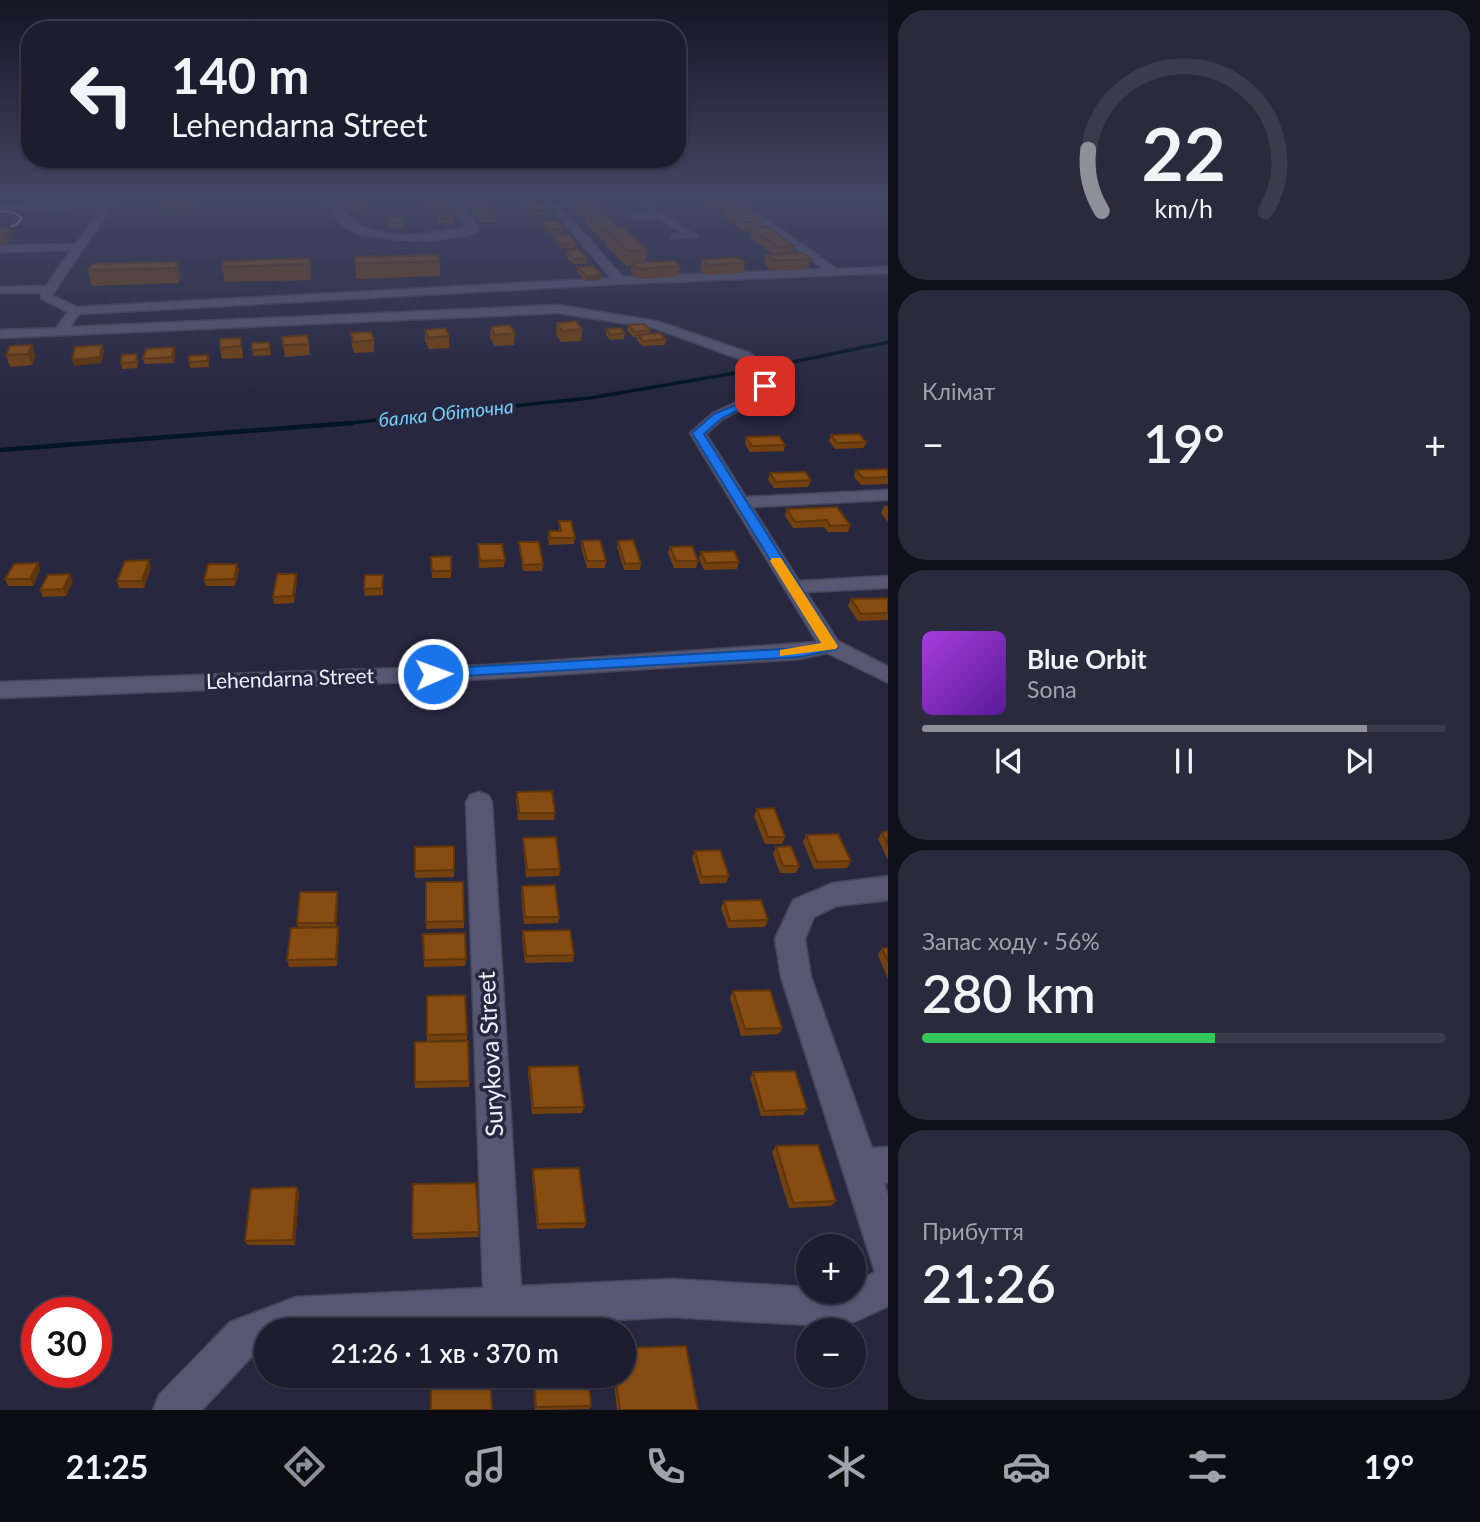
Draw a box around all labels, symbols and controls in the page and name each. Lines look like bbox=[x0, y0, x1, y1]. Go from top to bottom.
text: 140 m bbox=[171, 46, 309, 104]
icon: left bbox=[56, 49, 147, 140]
text: Lehendarna Street bbox=[171, 105, 427, 144]
text: 22 bbox=[1142, 109, 1226, 197]
text: km/h bbox=[1155, 193, 1213, 223]
pin bbox=[735, 356, 795, 416]
icon: arrive bbox=[746, 367, 784, 405]
text: Клімат bbox=[922, 377, 995, 405]
water label: балка Обіточна bbox=[377, 394, 515, 431]
text: 19° bbox=[1143, 412, 1225, 474]
text: − bbox=[922, 421, 944, 467]
text: + bbox=[1424, 421, 1446, 467]
position arrow bbox=[396, 637, 470, 711]
text: Blue Orbit bbox=[1027, 643, 1147, 675]
street label: Lehendarna Street bbox=[205, 662, 375, 693]
text: Sona bbox=[1027, 675, 1077, 703]
icon: previous bbox=[990, 742, 1028, 780]
icon: pause bbox=[1165, 742, 1203, 780]
icon: next bbox=[1340, 742, 1378, 780]
text: Запас ходу · 56% bbox=[922, 927, 1100, 955]
text: 280 km bbox=[922, 962, 1096, 1024]
street label: Surykova Street bbox=[471, 970, 508, 1137]
text: Прибуття bbox=[922, 1217, 1024, 1245]
map controls bbox=[796, 1234, 866, 1388]
button: + bbox=[796, 1234, 866, 1304]
text: 21:26 bbox=[922, 1252, 1056, 1314]
speed limit sign: 30 bbox=[21, 1297, 112, 1388]
button: − bbox=[796, 1318, 866, 1388]
text: 21:26 · 1 хв · 370 m bbox=[331, 1337, 559, 1369]
icon: directions bbox=[280, 1442, 329, 1491]
icon: music bbox=[461, 1442, 510, 1491]
icon: phone bbox=[641, 1442, 690, 1491]
icon: climate bbox=[822, 1442, 871, 1491]
icon: car bbox=[1002, 1442, 1051, 1491]
icon: filters bbox=[1183, 1442, 1232, 1491]
text: 21:25 bbox=[66, 1447, 148, 1486]
text: 19° bbox=[1364, 1447, 1414, 1486]

